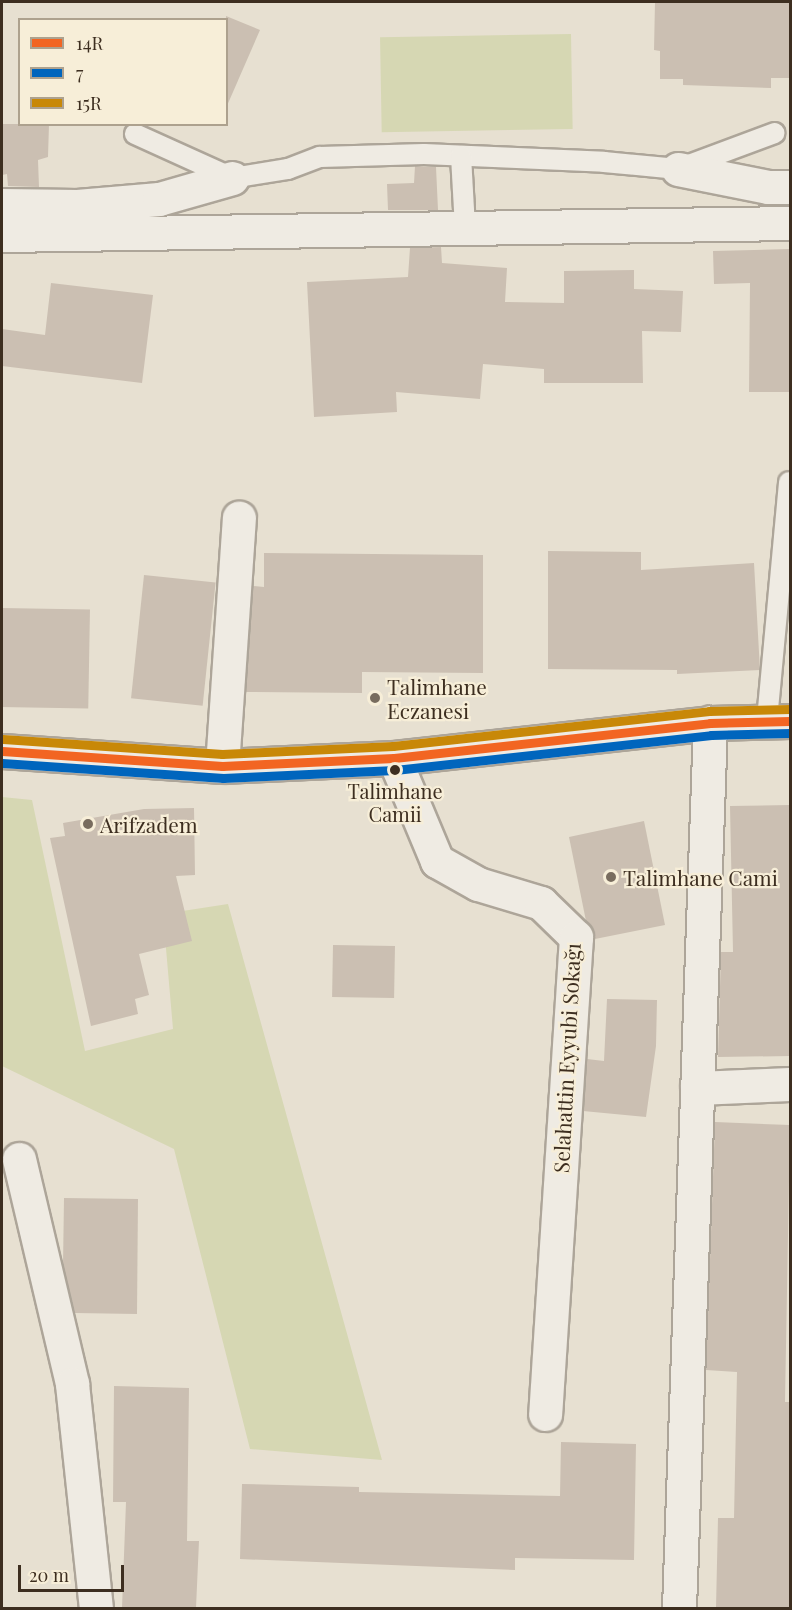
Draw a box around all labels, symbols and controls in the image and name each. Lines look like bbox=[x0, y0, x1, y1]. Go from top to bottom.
legend bbox=[18, 18, 228, 126]
text: 14R bbox=[76, 31, 103, 55]
text: 7 bbox=[76, 61, 83, 85]
text: 15R bbox=[76, 91, 102, 115]
place label: Talimhane Eczanesi bbox=[387, 673, 487, 723]
marker: Talimhane Eczanesi bbox=[368, 691, 382, 705]
marker: Talimhane Camii bbox=[389, 764, 401, 776]
place label: Talimhane Camii bbox=[347, 779, 443, 826]
place label: Arifzadem bbox=[100, 811, 198, 837]
marker: Arifzadem bbox=[81, 817, 95, 831]
place label: Talimhane Cami bbox=[623, 864, 778, 890]
marker: Talimhane Cami bbox=[604, 870, 618, 884]
street label: Selahattin Eyyubi Sokağı bbox=[547, 942, 585, 1174]
scale bar bbox=[21, 1553, 128, 1591]
text: 20 m bbox=[29, 1563, 69, 1587]

